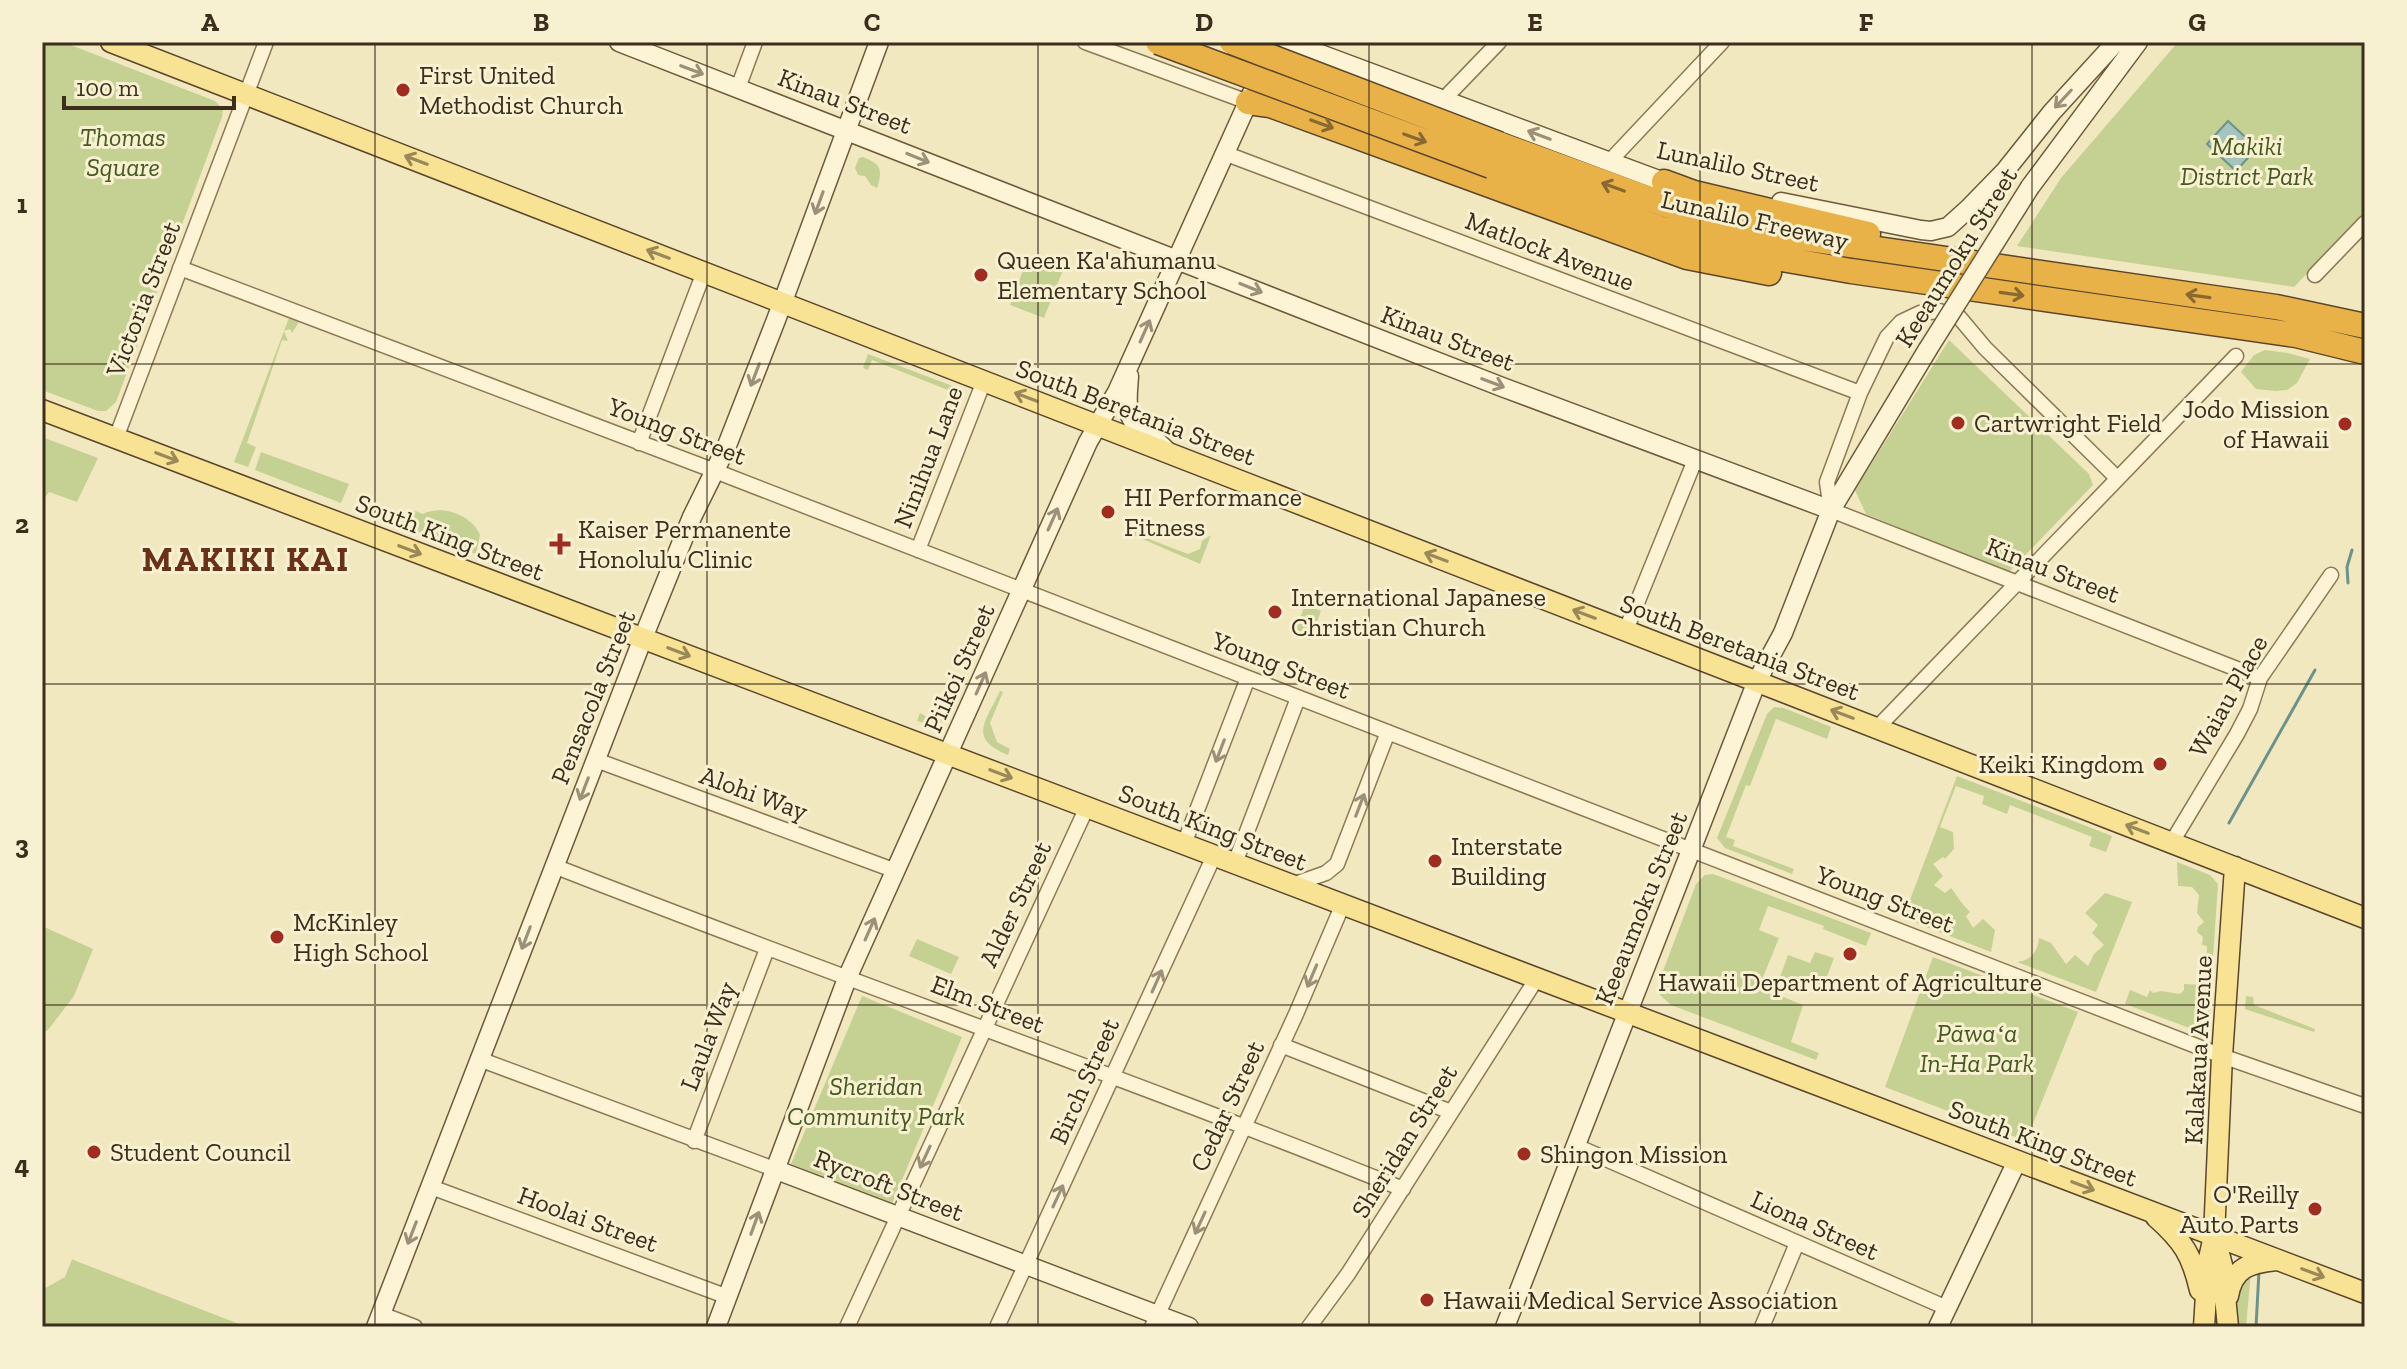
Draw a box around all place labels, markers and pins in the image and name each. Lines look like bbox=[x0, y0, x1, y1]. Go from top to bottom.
place label: First United Methodist Church bbox=[419, 59, 623, 121]
marker: First United Methodist Church bbox=[394, 81, 412, 99]
place label: Queen Ka'ahumanu Elementary School bbox=[997, 244, 1216, 306]
marker: Queen Ka'ahumanu Elementary School bbox=[972, 266, 990, 284]
place label: Jodo Mission of Hawaii bbox=[2182, 393, 2329, 455]
place label: Cartwright Field bbox=[1974, 407, 2162, 439]
marker: Cartwright Field bbox=[1949, 414, 1967, 432]
marker: Jodo Mission of Hawaii bbox=[2336, 415, 2354, 433]
place label: HI Performance Fitness bbox=[1124, 481, 1302, 543]
marker: HI Performance Fitness bbox=[1099, 503, 1117, 521]
place label: Kaiser Permanente Honolulu Clinic bbox=[578, 513, 791, 575]
marker: Kaiser Permanente Honolulu Clinic bbox=[549, 533, 571, 555]
place label: International Japanese Christian Church bbox=[1291, 581, 1546, 643]
marker: International Japanese Christian Church bbox=[1266, 603, 1284, 621]
place label: Keiki Kingdom bbox=[1978, 748, 2145, 780]
marker: Keiki Kingdom bbox=[2151, 755, 2169, 773]
place label: Interstate Building bbox=[1451, 830, 1563, 892]
marker: Interstate Building bbox=[1426, 852, 1444, 870]
place label: McKinley High School bbox=[293, 906, 428, 968]
marker: McKinley High School bbox=[268, 928, 286, 946]
marker: Hawaii Department of Agriculture bbox=[1841, 945, 1859, 963]
place label: Hawaii Department of Agriculture bbox=[1658, 966, 2042, 998]
place label: Student Council bbox=[110, 1136, 291, 1168]
place label: Shingon Mission bbox=[1540, 1138, 1728, 1170]
marker: Student Council bbox=[85, 1143, 103, 1161]
marker: Shingon Mission bbox=[1515, 1145, 1533, 1163]
place label: O'Reilly Auto Parts bbox=[2180, 1178, 2300, 1240]
marker: O'Reilly Auto Parts bbox=[2306, 1200, 2324, 1218]
place label: Hawaii Medical Service Association bbox=[1443, 1284, 1838, 1316]
marker: Hawaii Medical Service Association bbox=[1418, 1291, 1436, 1309]

